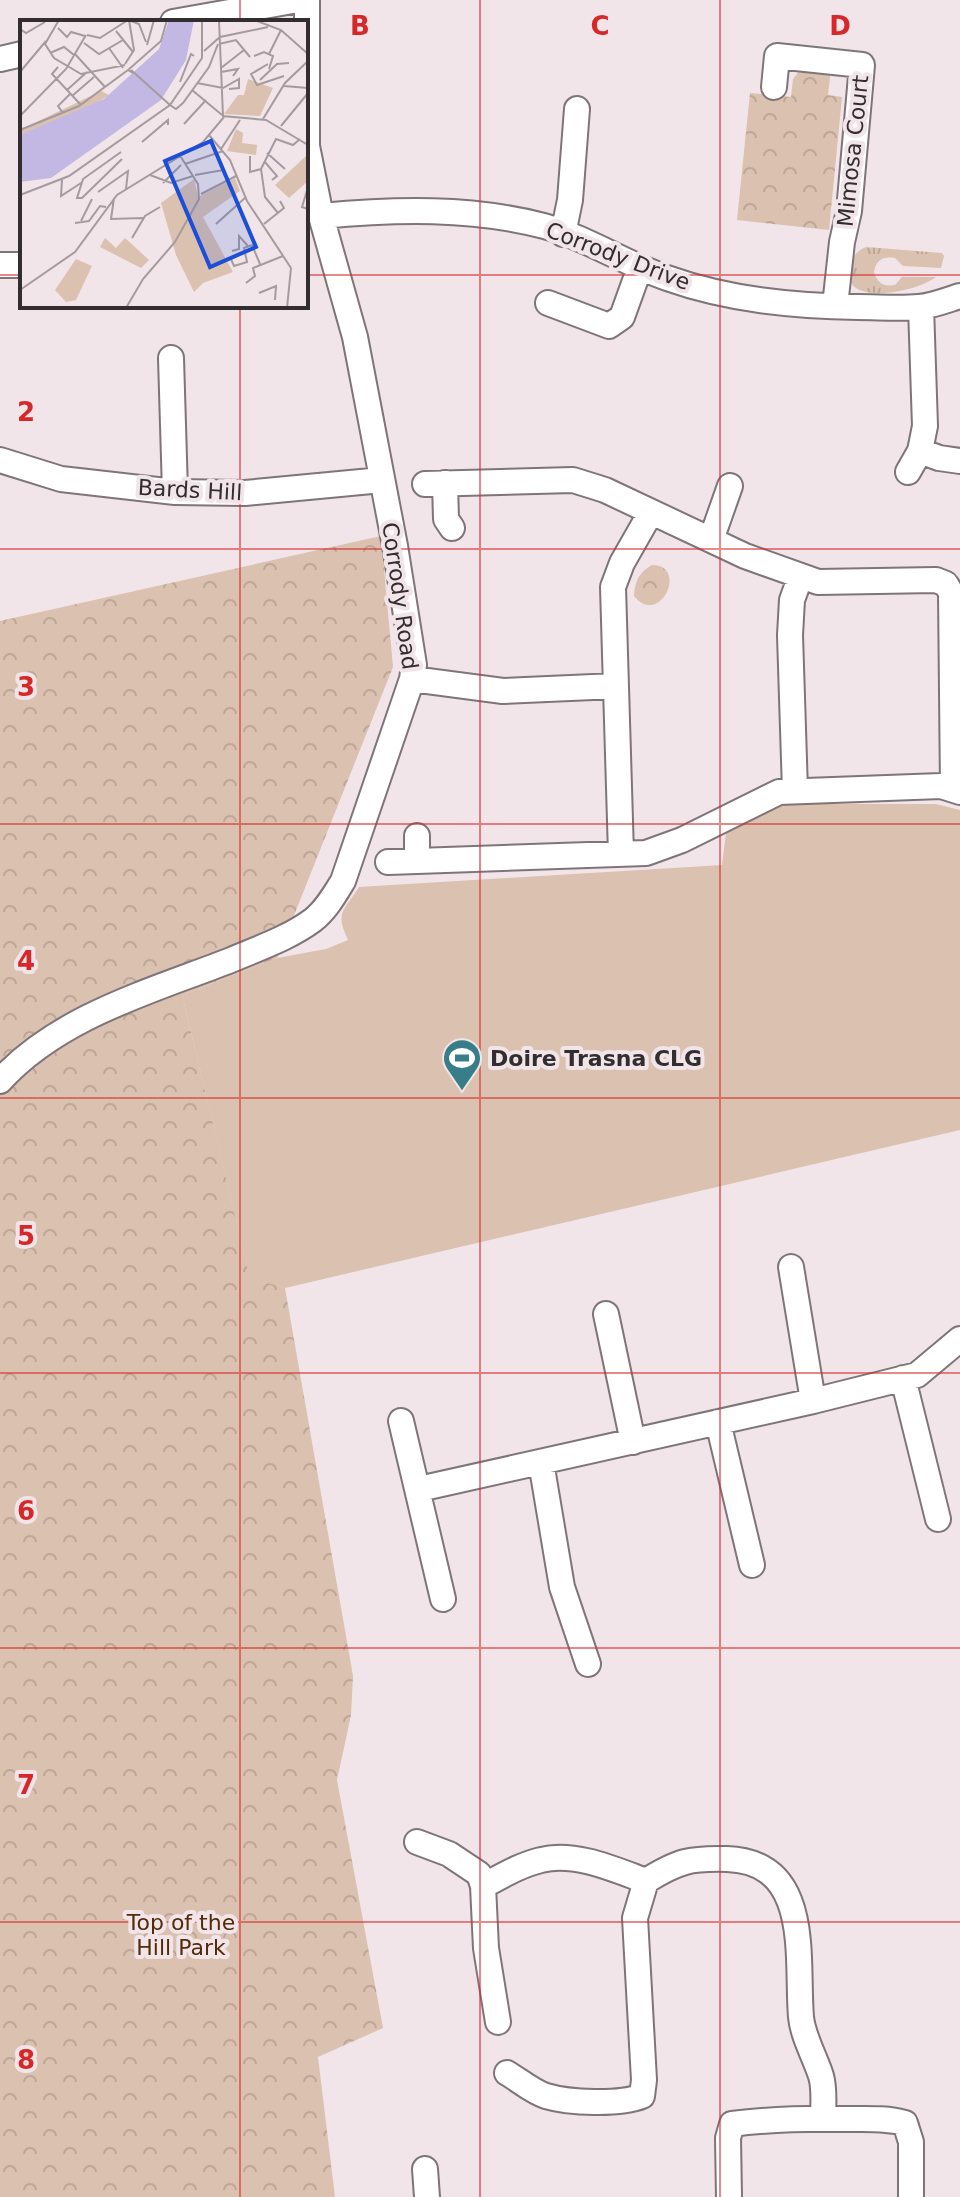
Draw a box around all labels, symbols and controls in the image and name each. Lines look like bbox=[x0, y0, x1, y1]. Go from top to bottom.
text: B bbox=[350, 11, 370, 41]
text: C bbox=[590, 11, 610, 41]
text: D bbox=[829, 11, 851, 41]
inset map bbox=[20, 20, 308, 308]
street label: Mimosa Court bbox=[833, 74, 873, 228]
street label: Corrody Drive bbox=[543, 217, 693, 295]
text: 2 bbox=[17, 397, 35, 427]
street label: Bards Hill bbox=[137, 475, 243, 505]
street label: Corrody Road bbox=[377, 521, 423, 671]
text: 3 bbox=[17, 672, 35, 702]
text: 4 bbox=[17, 946, 35, 976]
sports icon: Doire Trasna CLG bbox=[441, 1037, 483, 1092]
place label: Doire Trasna CLG bbox=[490, 1046, 702, 1071]
text: 5 bbox=[17, 1221, 35, 1251]
text: 6 bbox=[17, 1496, 35, 1526]
text: 7 bbox=[17, 1770, 35, 1800]
park label: Top of the Hill Park bbox=[126, 1910, 235, 1960]
text: 8 bbox=[17, 2045, 35, 2075]

